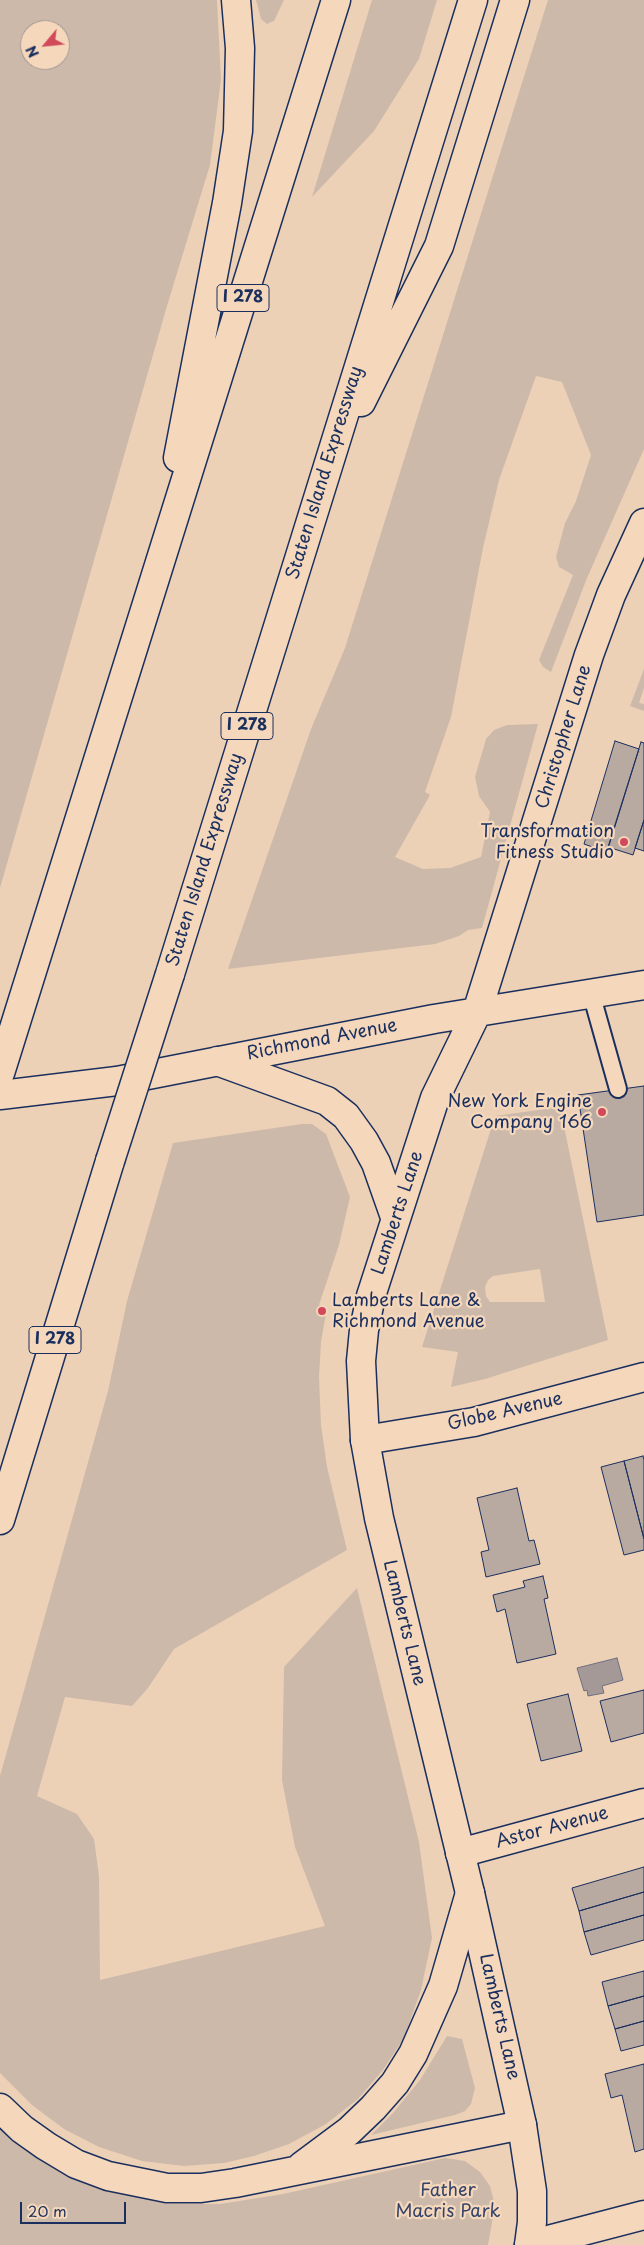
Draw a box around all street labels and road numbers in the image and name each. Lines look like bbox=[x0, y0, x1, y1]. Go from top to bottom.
road number: I 278 bbox=[217, 284, 269, 312]
street label: Staten Island Expressway bbox=[282, 364, 368, 582]
street label: Christopher Lane bbox=[532, 662, 596, 812]
road number: I 278 bbox=[221, 712, 273, 739]
street label: Staten Island Expressway bbox=[162, 751, 248, 969]
street label: Richmond Avenue bbox=[245, 1015, 399, 1065]
street label: Lamberts Lane bbox=[368, 1148, 428, 1278]
road number: I 278 bbox=[29, 1326, 81, 1354]
street label: Globe Avenue bbox=[445, 1388, 565, 1436]
street label: Lamberts Lane bbox=[378, 1558, 430, 1688]
street label: Astor Avenue bbox=[493, 1803, 611, 1853]
street label: Lamberts Lane bbox=[474, 1952, 524, 2082]

